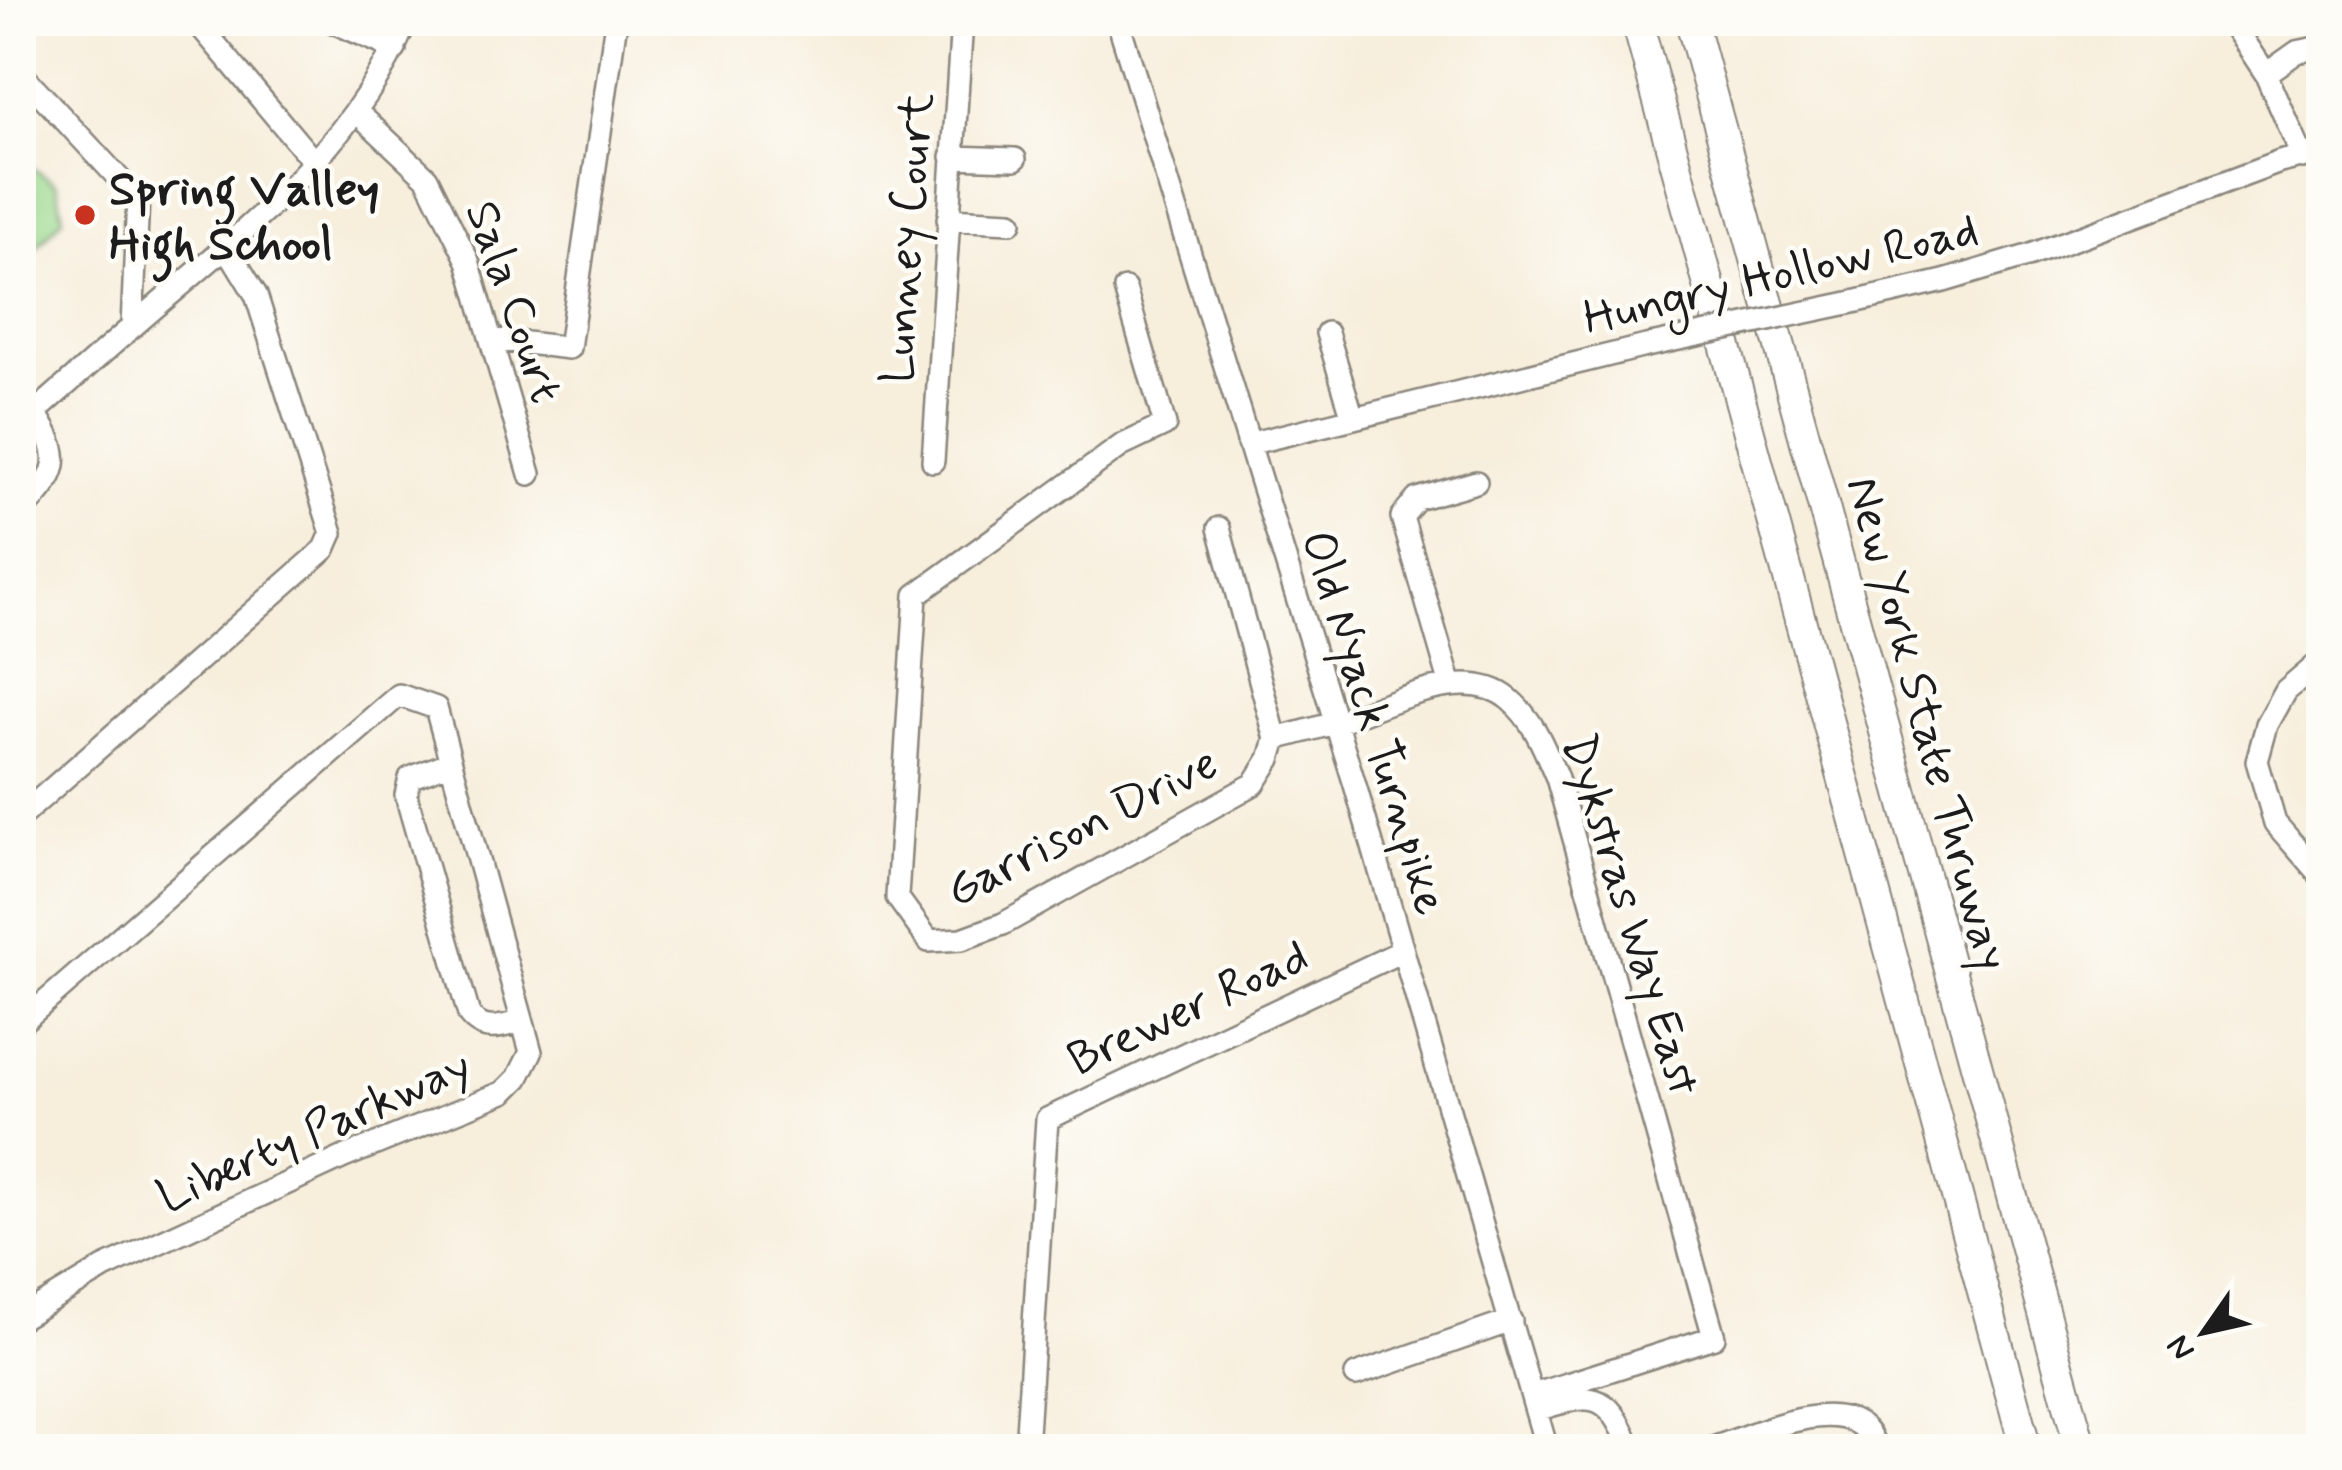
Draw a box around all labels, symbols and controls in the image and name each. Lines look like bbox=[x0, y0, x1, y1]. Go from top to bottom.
street label: Lunney Court bbox=[867, 91, 950, 386]
place label: Spring Valley High School bbox=[109, 159, 379, 283]
street label: Sala Court bbox=[449, 193, 577, 411]
street label: Hungry Hollow Road bbox=[1577, 199, 1985, 354]
marker: Spring Valley High School bbox=[72, 202, 98, 228]
street label: New York State Thruway bbox=[1829, 470, 2022, 978]
street label: Old Nyack Turnpike bbox=[1284, 523, 1461, 923]
street label: Dykstras Way East bbox=[1545, 727, 1715, 1103]
street label: Garrison Drive bbox=[936, 733, 1229, 924]
street label: Brewer Road bbox=[1058, 926, 1319, 1092]
street label: Liberty Parkway bbox=[148, 1035, 481, 1229]
north arrow bbox=[2144, 1272, 2264, 1392]
text: N bbox=[2157, 1326, 2206, 1369]

